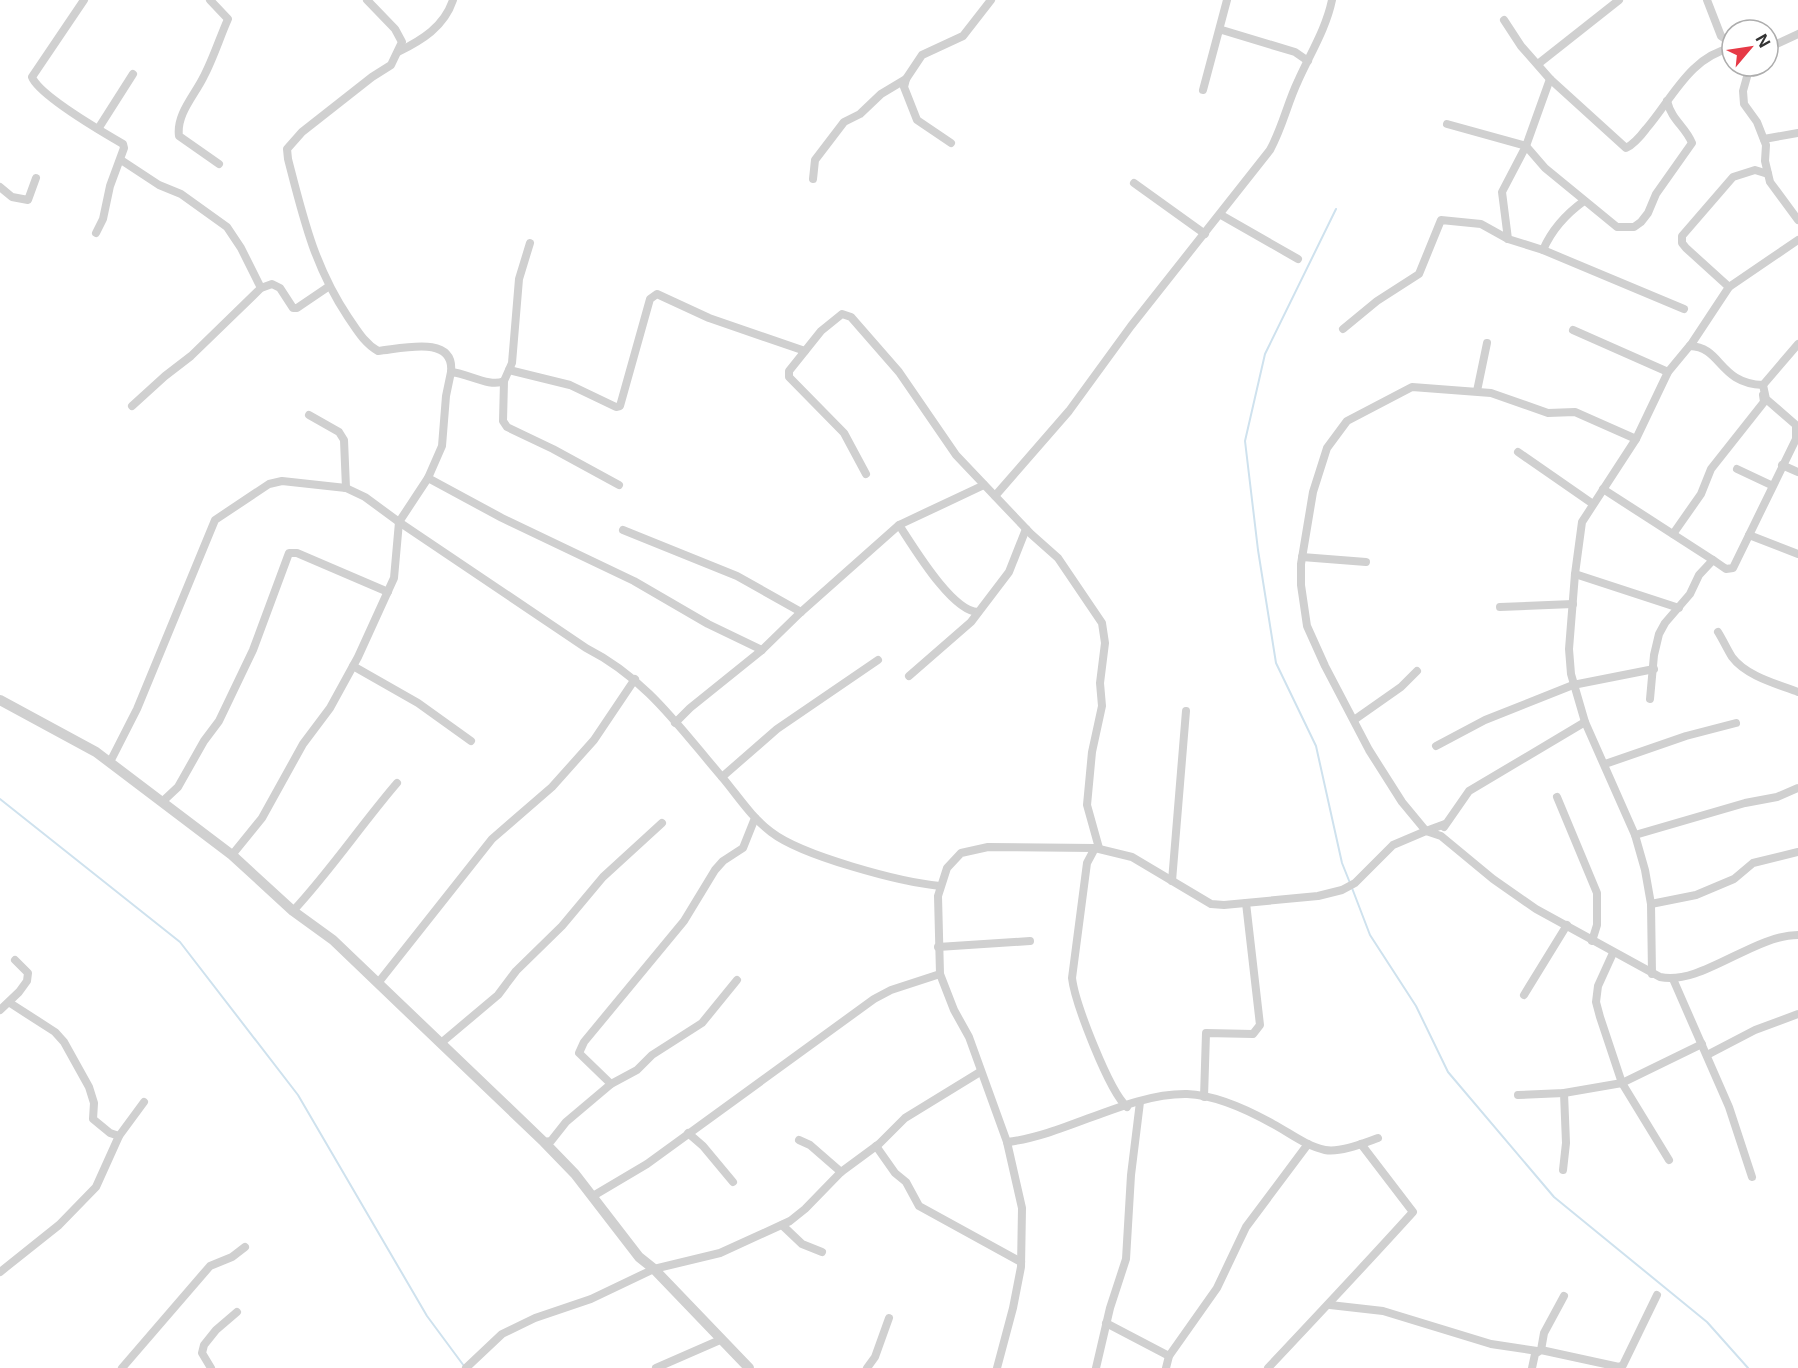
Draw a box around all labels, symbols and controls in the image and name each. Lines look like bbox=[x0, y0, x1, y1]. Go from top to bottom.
north arrow bbox=[1720, 18, 1780, 78]
text: N bbox=[1751, 31, 1775, 51]

